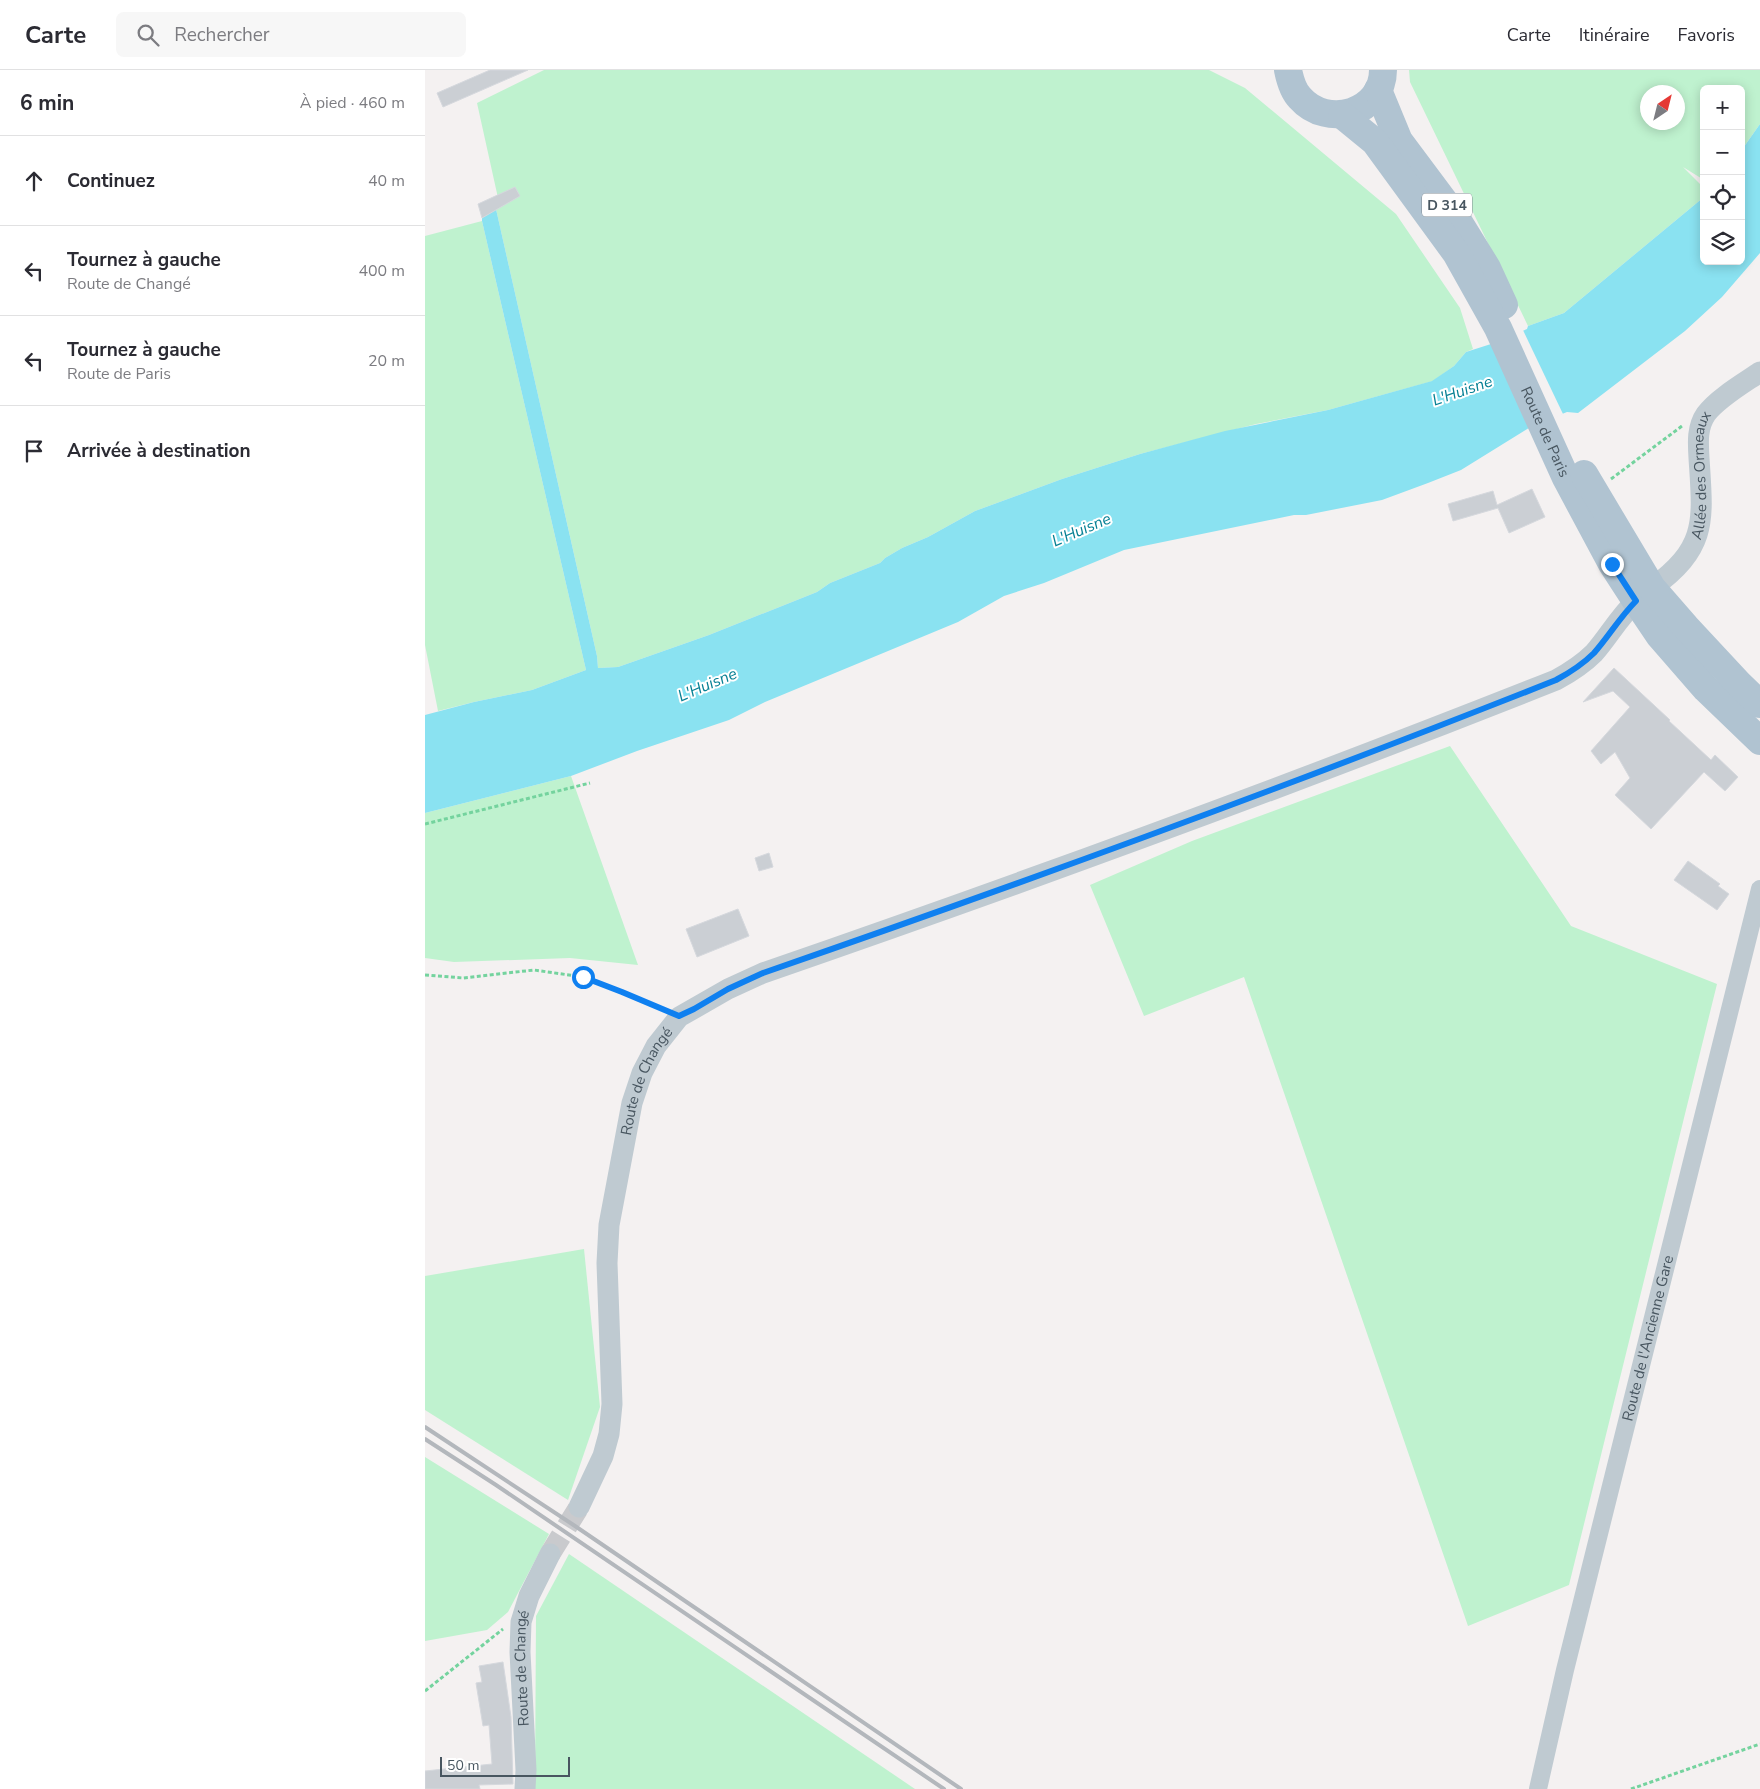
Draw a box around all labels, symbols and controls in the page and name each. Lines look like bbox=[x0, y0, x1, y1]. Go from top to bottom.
search box bbox=[116, 12, 466, 57]
text: Carte bbox=[25, 19, 86, 51]
icon: search bbox=[134, 21, 162, 49]
text: Rechercher bbox=[174, 22, 270, 48]
text: Carte bbox=[1507, 23, 1551, 47]
text: Itinéraire bbox=[1579, 23, 1650, 47]
text: Favoris bbox=[1678, 23, 1735, 47]
north arrow bbox=[1640, 85, 1685, 130]
map controls bbox=[1700, 85, 1745, 265]
button: + bbox=[1700, 85, 1745, 130]
text: 6 min bbox=[20, 89, 74, 117]
text: À pied · 460 m bbox=[300, 92, 405, 114]
button: − bbox=[1700, 130, 1745, 175]
icon: ahead bbox=[20, 167, 48, 195]
text: Continuez bbox=[67, 168, 155, 194]
text: 40 m bbox=[368, 170, 405, 192]
button: locate bbox=[1700, 175, 1745, 220]
road number: D 314 bbox=[1422, 194, 1472, 216]
button: layers bbox=[1700, 220, 1745, 265]
text: Tournez à gauche bbox=[67, 247, 221, 273]
icon: left bbox=[20, 257, 48, 285]
text: 400 m bbox=[358, 260, 405, 282]
text: Route de Changé bbox=[67, 273, 191, 295]
text: Tournez à gauche bbox=[67, 337, 221, 363]
icon: left bbox=[20, 347, 48, 375]
text: 20 m bbox=[368, 350, 405, 372]
text: Route de Paris bbox=[67, 363, 171, 385]
water label: L'Huisne bbox=[1429, 370, 1496, 412]
street label: Route de Paris bbox=[1516, 383, 1574, 480]
street label: Allée des Ormeaux bbox=[1686, 407, 1716, 542]
icon: arrive bbox=[20, 437, 48, 465]
text: Arrivée à destination bbox=[67, 438, 251, 464]
water label: L'Huisne bbox=[1048, 507, 1115, 552]
route end bbox=[1601, 553, 1624, 576]
water label: L'Huisne bbox=[674, 662, 741, 707]
route start bbox=[572, 966, 595, 989]
street label: Route de Changé bbox=[616, 1023, 677, 1137]
street label: Route de l'Ancienne Gare bbox=[1618, 1253, 1678, 1423]
street label: Route de Changé bbox=[510, 1608, 534, 1727]
scale bar bbox=[440, 1754, 570, 1777]
text: 50 m bbox=[447, 1756, 479, 1775]

